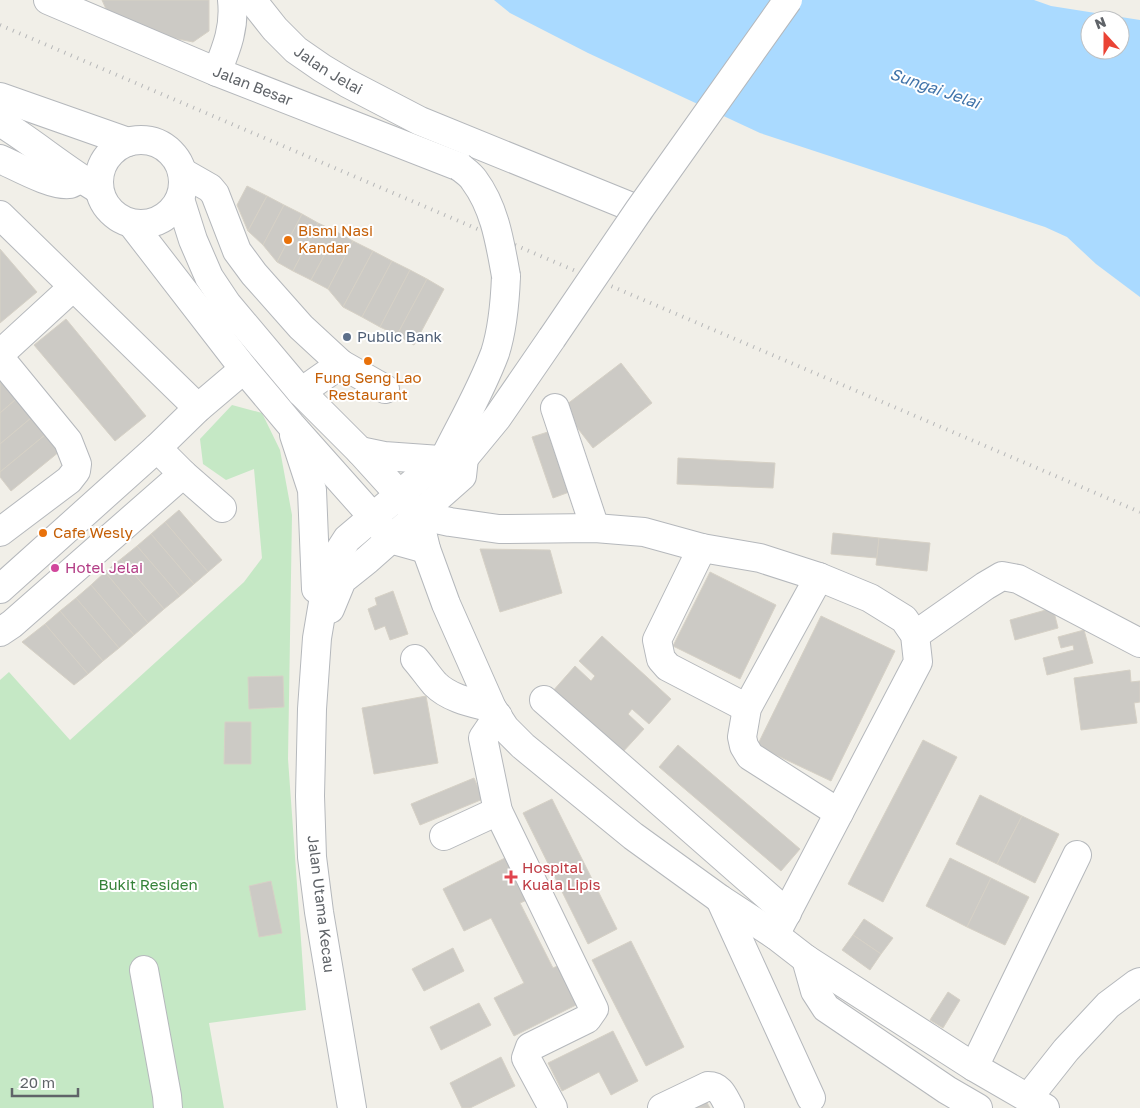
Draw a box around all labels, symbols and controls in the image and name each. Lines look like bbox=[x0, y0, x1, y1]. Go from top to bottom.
north arrow bbox=[1080, 10, 1130, 60]
text: N bbox=[1092, 13, 1108, 32]
street label: Jalan Jelai bbox=[291, 42, 366, 98]
street label: Jalan Besar bbox=[211, 61, 296, 109]
water label: Sungai Jelai bbox=[888, 63, 984, 113]
place label: Bismi Nasi Kandar bbox=[298, 221, 373, 256]
marker: Bismi Nasi Kandar bbox=[282, 234, 294, 246]
place label: Public Bank bbox=[357, 327, 443, 345]
marker: Public Bank bbox=[341, 331, 353, 343]
marker: Fung Seng Lao Restaurant bbox=[362, 355, 374, 367]
place label: Fung Seng Lao Restaurant bbox=[315, 368, 421, 403]
place label: Cafe Wesly bbox=[53, 523, 133, 541]
marker: Cafe Wesly bbox=[37, 527, 49, 539]
place label: Hotel Jelai bbox=[65, 558, 143, 576]
marker: Hotel Jelai bbox=[49, 562, 61, 574]
street label: Jalan Utama Kecau bbox=[305, 834, 339, 974]
place label: Hospital Kuala Lipis bbox=[522, 858, 600, 893]
marker: Hospital Kuala Lipis bbox=[504, 870, 518, 884]
park label: Bukit Residen bbox=[98, 875, 198, 893]
scale bar bbox=[12, 1066, 79, 1098]
text: 20 m bbox=[20, 1073, 55, 1091]

